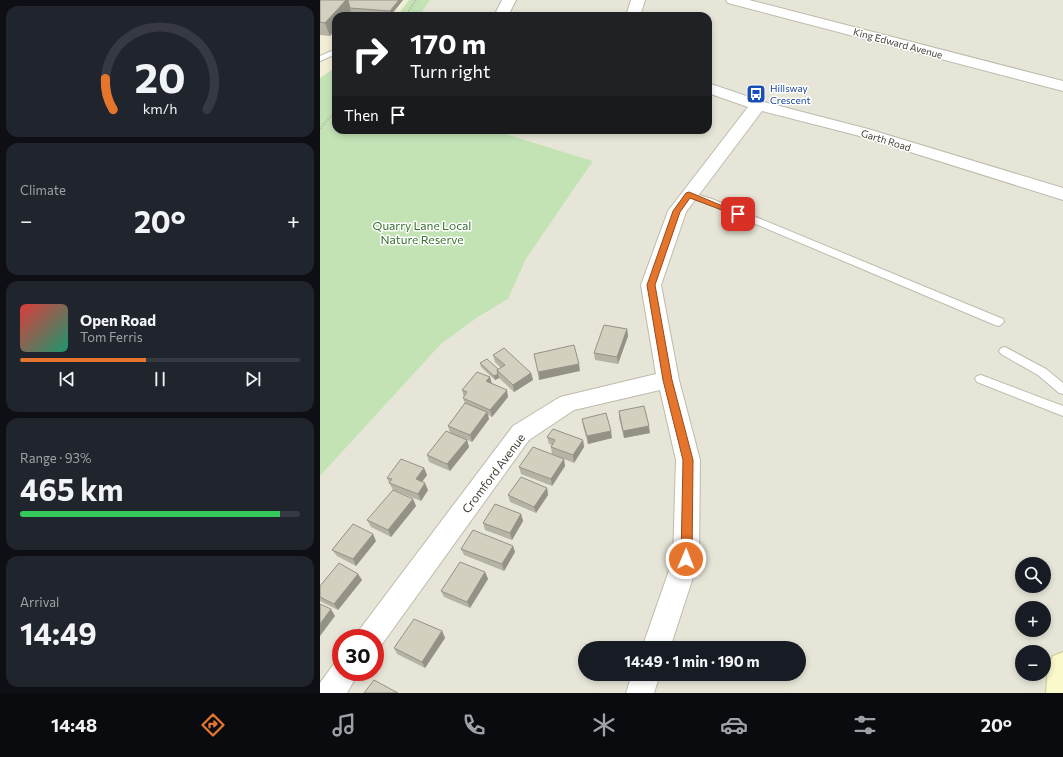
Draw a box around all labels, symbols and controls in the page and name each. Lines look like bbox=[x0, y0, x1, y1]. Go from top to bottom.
street label: King Edward Avenue bbox=[852, 25, 944, 61]
text: 170 m bbox=[410, 26, 486, 60]
icon: right bbox=[344, 28, 396, 80]
text: 20 bbox=[134, 51, 186, 102]
text: Turn right bbox=[410, 60, 490, 82]
place label: Hillsway Crescent bbox=[770, 82, 811, 106]
bus stop icon: Hillsway Crescent bbox=[745, 83, 767, 105]
text: km/h bbox=[143, 98, 177, 116]
icon: arrive bbox=[387, 104, 409, 126]
text: Then bbox=[344, 106, 379, 124]
street label: Garth Road bbox=[860, 127, 913, 153]
text: Climate bbox=[20, 182, 66, 198]
pin bbox=[721, 197, 755, 231]
text: 20° bbox=[134, 202, 186, 239]
icon: arrive bbox=[727, 203, 749, 225]
text: − bbox=[20, 207, 33, 234]
text: + bbox=[287, 207, 300, 234]
park label: Quarry Lane Local Nature Reserve bbox=[373, 218, 471, 246]
text: Open Road bbox=[80, 311, 156, 329]
text: Tom Ferris bbox=[80, 329, 143, 345]
icon: previous bbox=[56, 368, 78, 390]
icon: pause bbox=[149, 368, 171, 390]
icon: next bbox=[242, 368, 264, 390]
street label: Cromford Avenue bbox=[459, 430, 527, 516]
text: Range · 93% bbox=[20, 450, 91, 466]
text: 465 km bbox=[20, 470, 124, 507]
position arrow bbox=[665, 538, 707, 580]
map controls bbox=[1015, 557, 1051, 681]
button: search bbox=[1015, 557, 1051, 593]
text: Arrival bbox=[20, 594, 59, 610]
button: + bbox=[1015, 601, 1051, 637]
text: 14:49 bbox=[20, 614, 97, 651]
speed limit sign: 30 bbox=[332, 629, 384, 681]
button: − bbox=[1015, 645, 1051, 681]
text: 14:49 · 1 min · 190 m bbox=[624, 652, 760, 670]
icon: directions bbox=[199, 711, 227, 739]
icon: music bbox=[330, 711, 358, 739]
icon: phone bbox=[460, 711, 488, 739]
icon: climate bbox=[590, 711, 618, 739]
icon: car bbox=[720, 711, 748, 739]
icon: filters bbox=[851, 711, 879, 739]
text: 14:48 bbox=[51, 714, 97, 736]
text: 20° bbox=[981, 714, 1012, 736]

